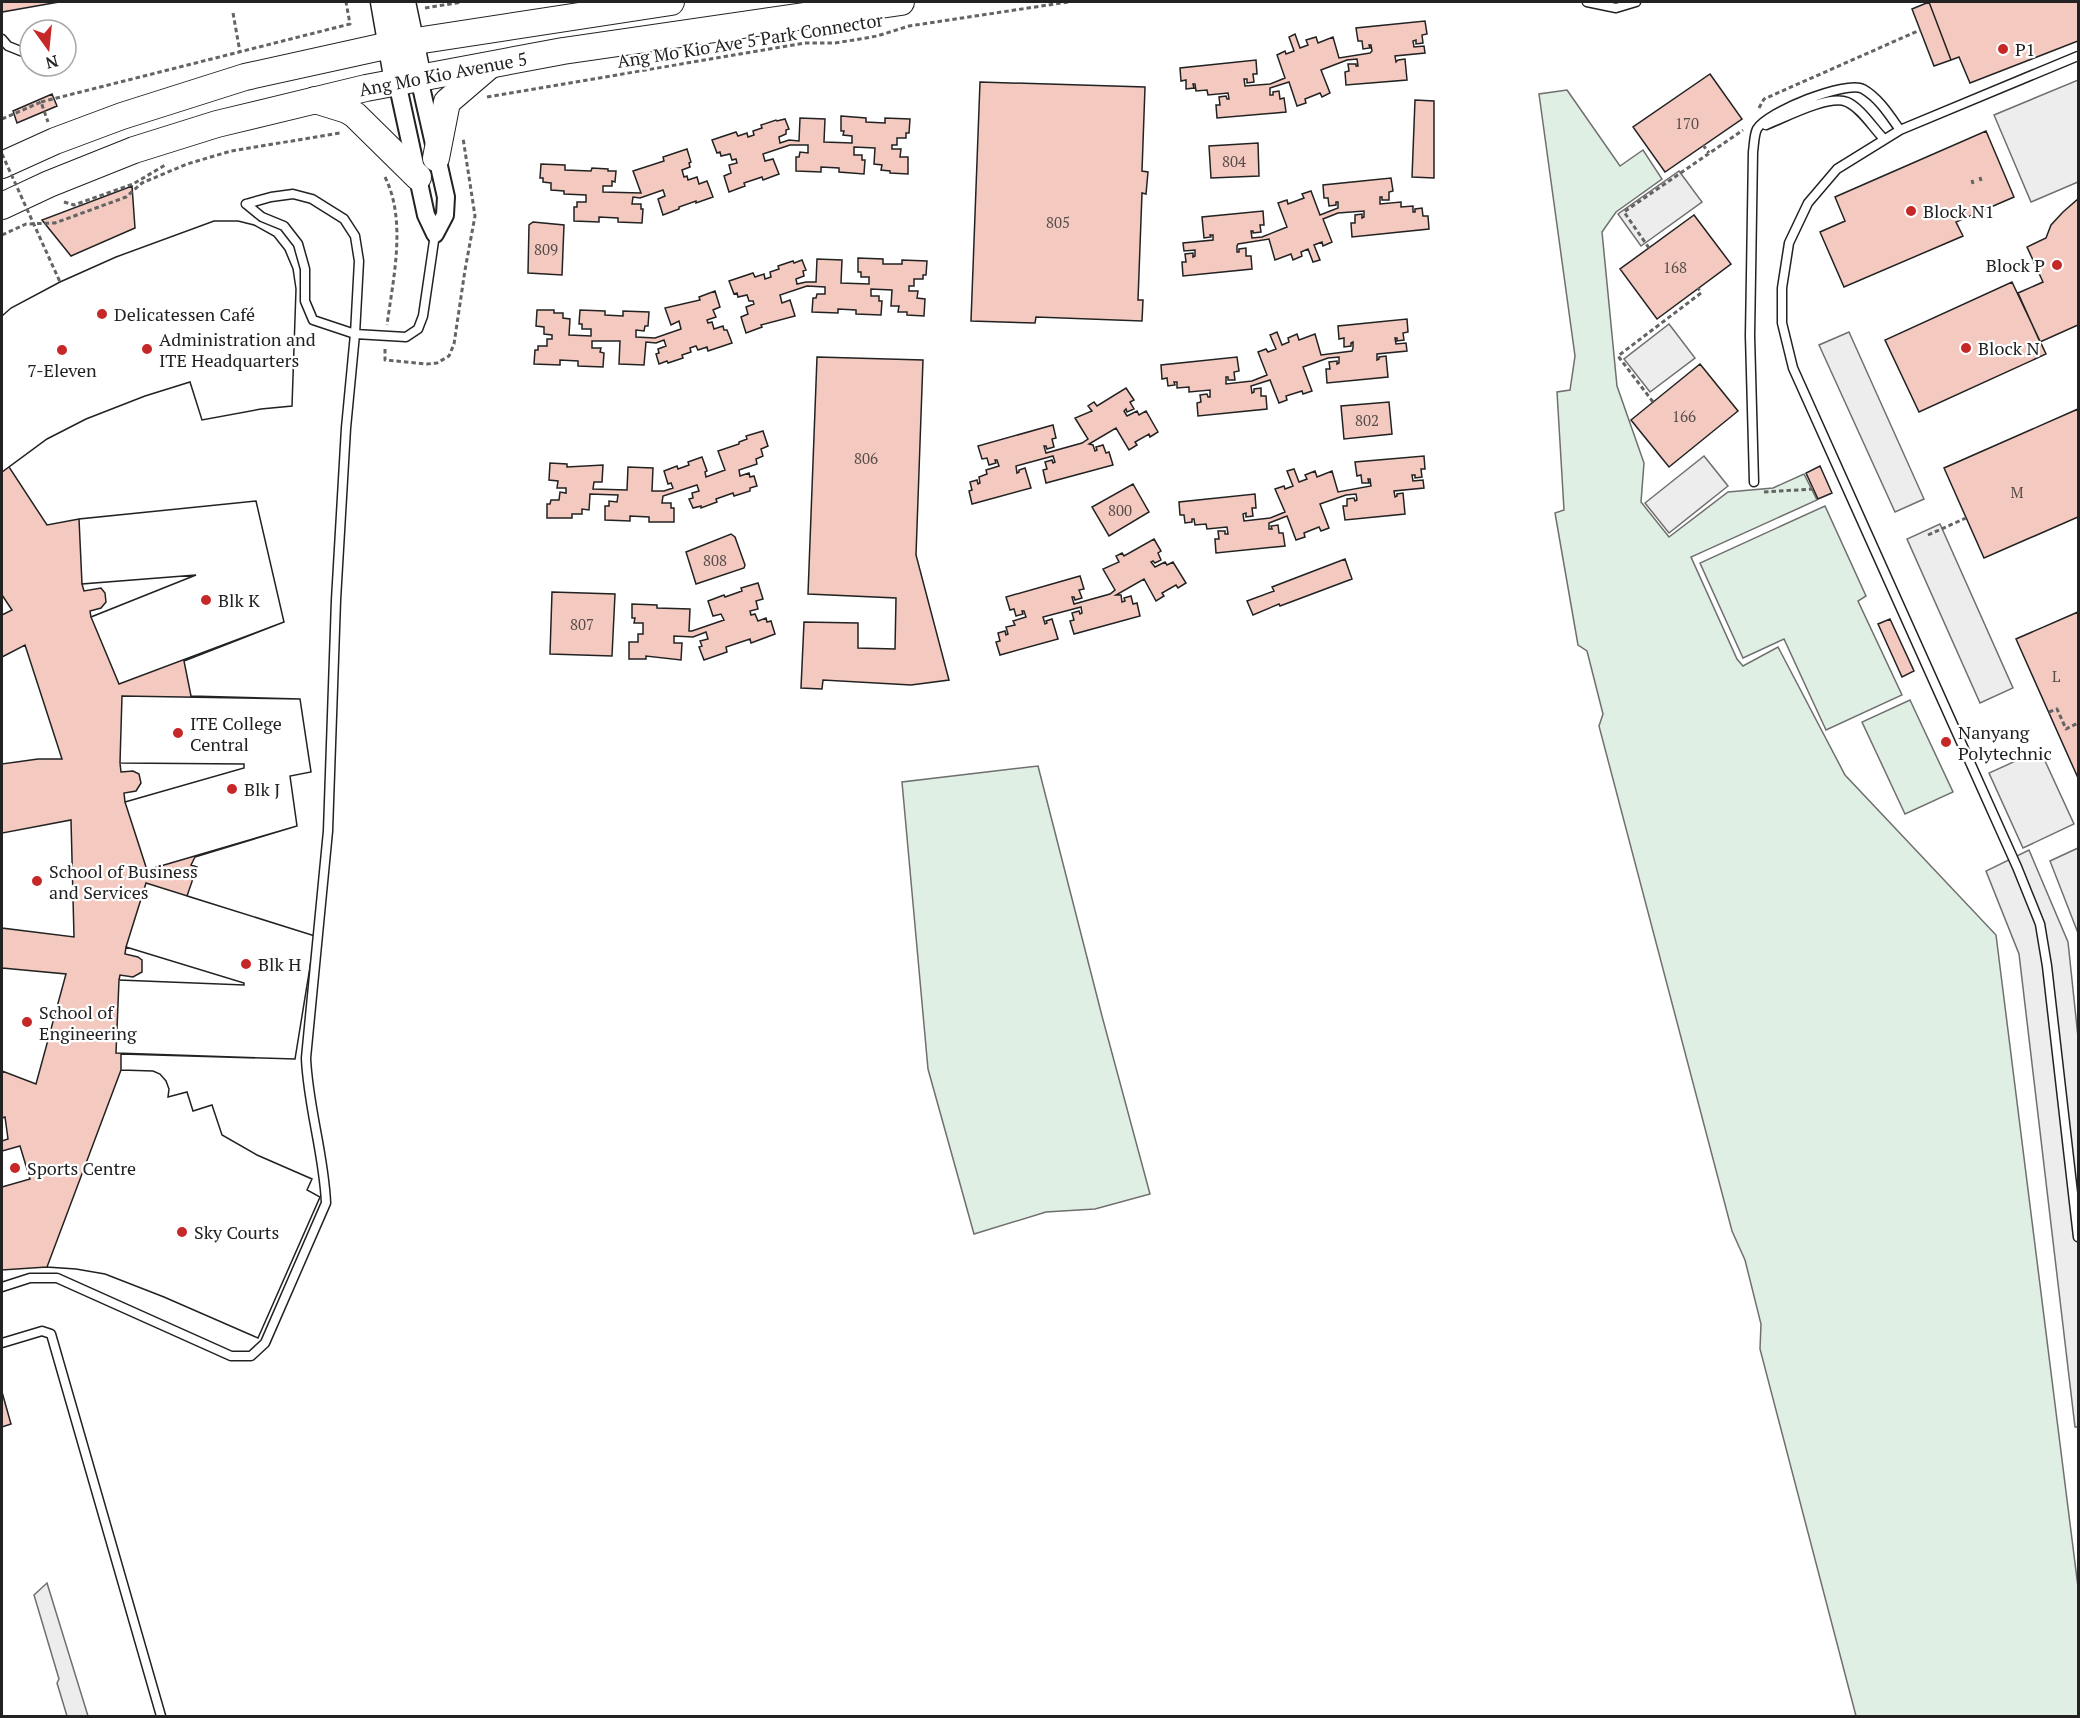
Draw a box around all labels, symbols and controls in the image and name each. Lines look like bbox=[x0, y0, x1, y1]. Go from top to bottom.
street label: Ang Mo Kio Ave 5 Park Connector bbox=[615, 7, 885, 73]
north arrow bbox=[18, 18, 78, 78]
place label: P1 bbox=[2015, 37, 2035, 61]
marker: P1 bbox=[1996, 42, 2010, 56]
street label: Ang Mo Kio Avenue 5 bbox=[356, 46, 529, 101]
text: N bbox=[43, 50, 61, 75]
house number: 170 bbox=[1675, 113, 1699, 133]
house number: 804 bbox=[1222, 151, 1246, 171]
place label: Block N1 bbox=[1923, 199, 1994, 223]
marker: Block N1 bbox=[1904, 204, 1918, 218]
house number: 805 bbox=[1046, 212, 1070, 232]
house number: 809 bbox=[534, 239, 558, 259]
place label: Block P bbox=[1986, 253, 2045, 277]
house number: 168 bbox=[1663, 257, 1687, 277]
marker: Block P bbox=[2050, 258, 2064, 272]
place label: Delicatessen Café bbox=[114, 302, 255, 326]
marker: Delicatessen Café bbox=[95, 307, 109, 321]
place label: Administration and ITE Headquarters bbox=[159, 327, 316, 372]
place label: Block N bbox=[1978, 336, 2040, 360]
marker: Block N bbox=[1959, 341, 1973, 355]
marker: Administration and ITE Headquarters bbox=[140, 342, 154, 356]
marker: 7-Eleven bbox=[55, 343, 69, 357]
place label: 7-Eleven bbox=[27, 358, 97, 382]
house number: 166 bbox=[1672, 406, 1696, 426]
house number: 802 bbox=[1355, 410, 1379, 430]
house number: 806 bbox=[854, 448, 878, 468]
house number: M bbox=[2010, 482, 2024, 502]
house number: 800 bbox=[1108, 500, 1132, 520]
house number: 808 bbox=[703, 550, 727, 570]
place label: Blk K bbox=[218, 588, 260, 612]
marker: Blk K bbox=[199, 593, 213, 607]
house number: 807 bbox=[570, 614, 594, 634]
house number: L bbox=[2052, 666, 2060, 686]
place label: ITE College Central bbox=[190, 711, 282, 756]
place label: Nanyang Polytechnic bbox=[1958, 720, 2052, 765]
marker: ITE College Central bbox=[171, 726, 185, 740]
marker: Nanyang Polytechnic bbox=[1939, 735, 1953, 749]
place label: Blk J bbox=[244, 777, 280, 801]
marker: Blk J bbox=[225, 782, 239, 796]
place label: School of Business and Services bbox=[49, 859, 198, 904]
marker: School of Business and Services bbox=[30, 874, 44, 888]
place label: Blk H bbox=[258, 952, 301, 976]
marker: Blk H bbox=[239, 957, 253, 971]
place label: School of Engineering bbox=[39, 1000, 137, 1045]
marker: School of Engineering bbox=[20, 1015, 34, 1029]
place label: Sports Centre bbox=[27, 1156, 136, 1180]
marker: Sports Centre bbox=[8, 1161, 22, 1175]
place label: Sky Courts bbox=[194, 1220, 279, 1244]
marker: Sky Courts bbox=[175, 1225, 189, 1239]

